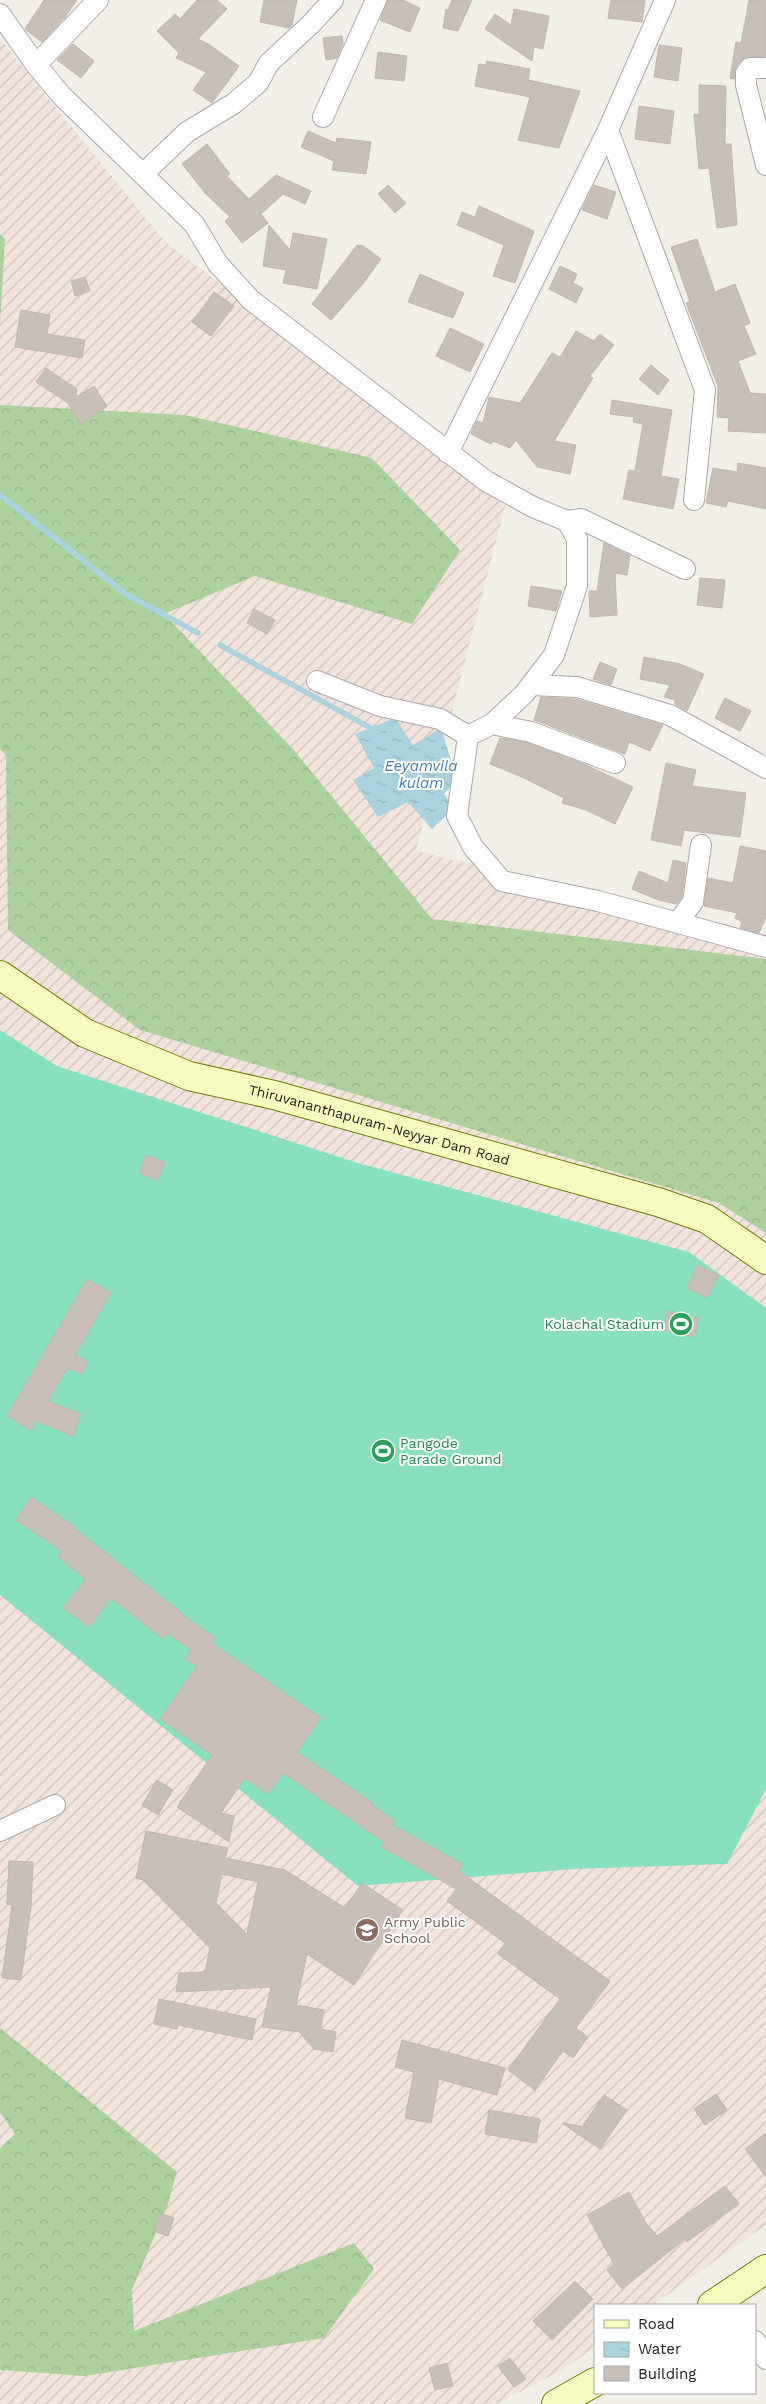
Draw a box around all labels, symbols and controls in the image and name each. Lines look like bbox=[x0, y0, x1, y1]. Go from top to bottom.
water label: Eeyamvila kulam bbox=[384, 757, 458, 792]
street label: Thiruvananthapuram-Neyyar Dam Road bbox=[247, 1082, 512, 1168]
sports icon: Kolachal Stadium bbox=[668, 1311, 694, 1337]
place label: Kolachal Stadium bbox=[545, 1316, 664, 1332]
place label: Pangode Parade Ground bbox=[400, 1435, 502, 1467]
sports icon: Pangode Parade Ground bbox=[370, 1438, 396, 1464]
place label: Army Public School bbox=[384, 1914, 466, 1946]
school or university icon: Army Public School bbox=[354, 1917, 380, 1943]
legend bbox=[594, 2304, 756, 2394]
text: Road bbox=[638, 2315, 675, 2333]
text: Water bbox=[638, 2340, 681, 2358]
text: Building bbox=[638, 2365, 696, 2383]

